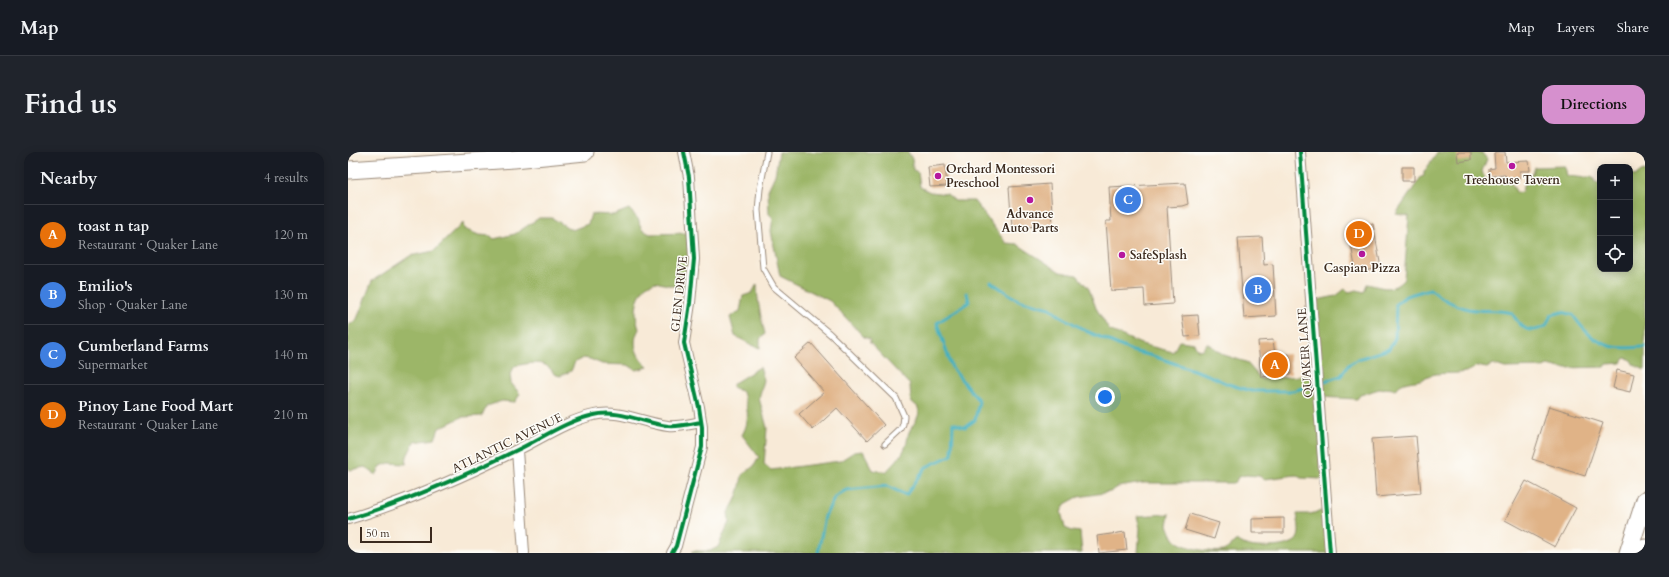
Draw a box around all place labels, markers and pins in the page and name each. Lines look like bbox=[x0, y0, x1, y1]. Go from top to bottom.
place label: Orchard Montessori Preschool bbox=[946, 161, 1055, 191]
marker: Treehouse Tavern bbox=[1507, 161, 1517, 171]
marker: Orchard Montessori Preschool bbox=[933, 171, 943, 181]
place label: Treehouse Tavern bbox=[1464, 172, 1560, 188]
pin: C bbox=[1115, 185, 1141, 215]
marker: Advance Auto Parts bbox=[1025, 195, 1035, 205]
place label: Advance Auto Parts bbox=[1001, 206, 1059, 236]
pin: D bbox=[1346, 219, 1372, 249]
place label: SafeSplash bbox=[1130, 247, 1187, 263]
marker: Caspian Pizza bbox=[1357, 249, 1367, 259]
marker: SafeSplash bbox=[1117, 250, 1127, 260]
place label: Caspian Pizza bbox=[1324, 260, 1400, 276]
pin: B bbox=[1245, 275, 1271, 305]
pin: A bbox=[1262, 350, 1288, 380]

